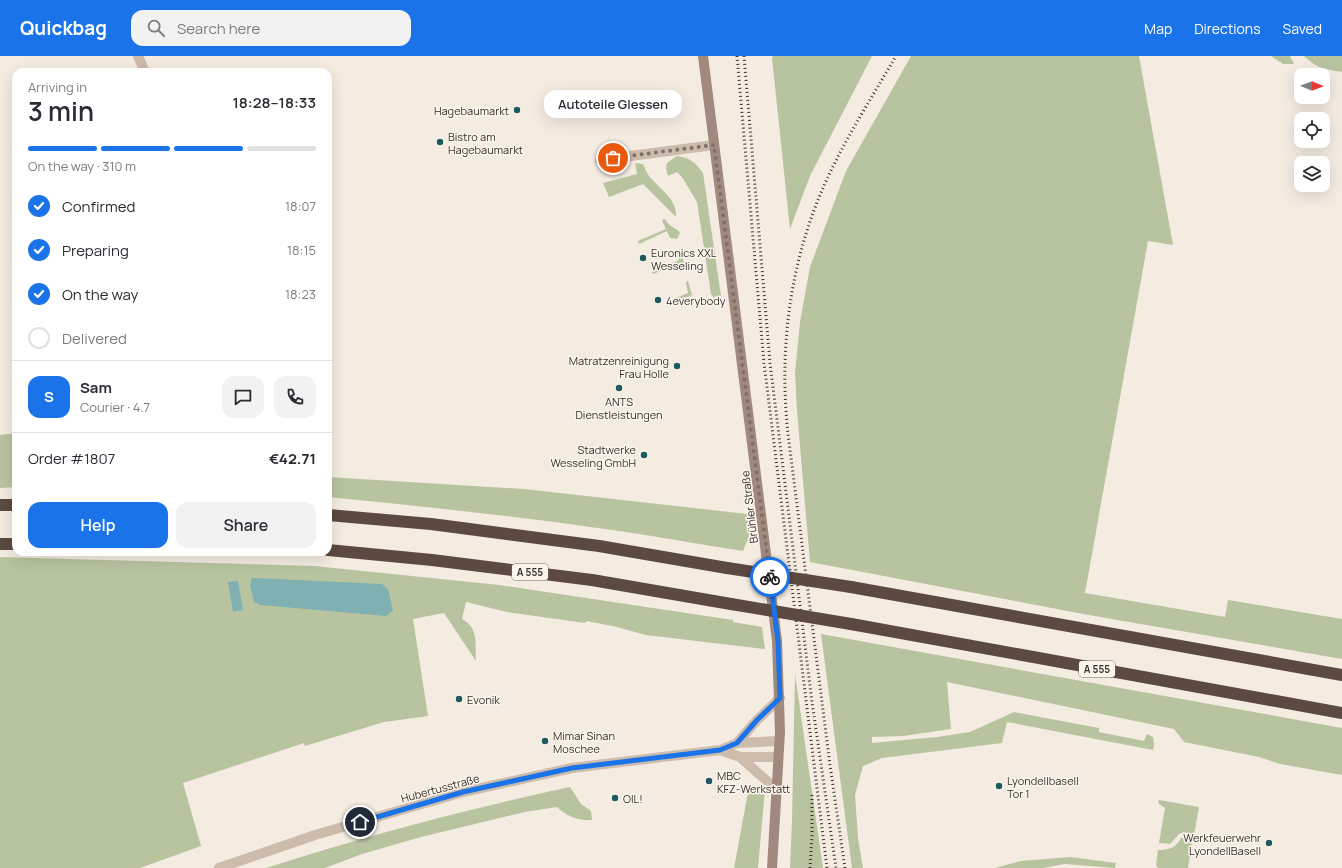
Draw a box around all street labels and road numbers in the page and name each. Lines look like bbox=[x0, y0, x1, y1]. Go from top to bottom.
street label: Brühler Straße bbox=[737, 469, 761, 544]
road number: A 555 bbox=[512, 564, 548, 580]
road number: A 555 bbox=[1079, 661, 1115, 677]
street label: Hubertusstraße bbox=[399, 770, 481, 806]

